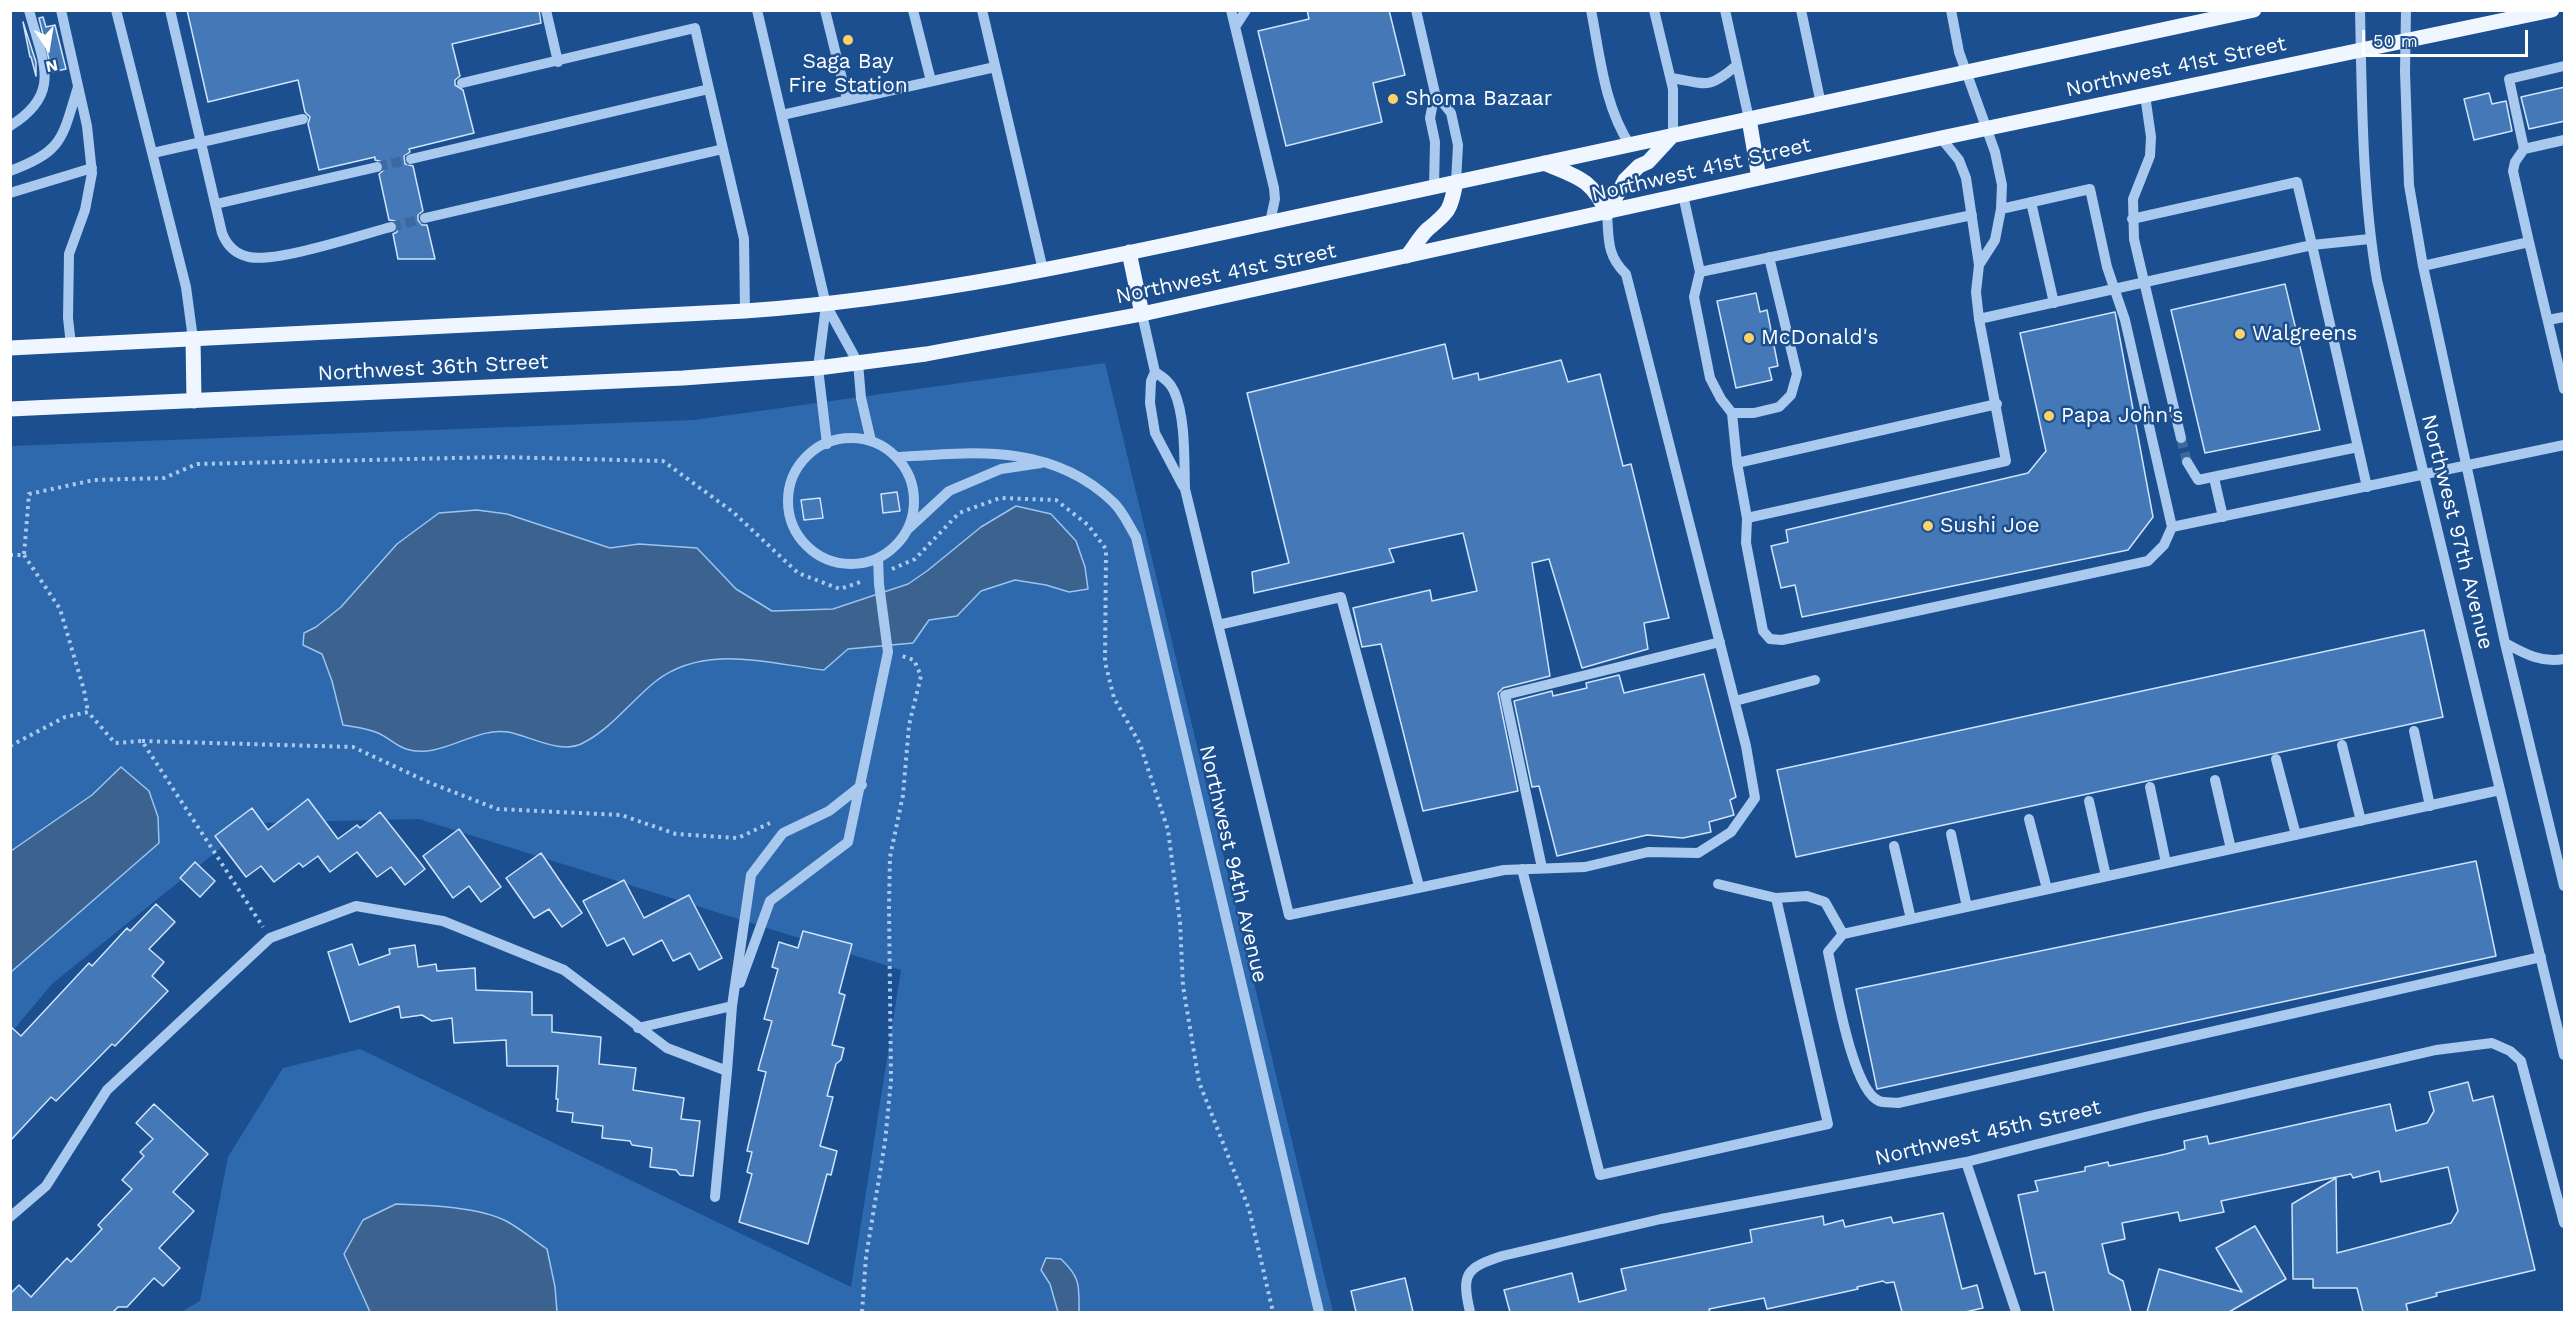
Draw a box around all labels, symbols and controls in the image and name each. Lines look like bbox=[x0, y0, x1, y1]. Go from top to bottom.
north arrow bbox=[18, 18, 78, 78]
scale bar bbox=[2365, 18, 2532, 56]
text: 50 m bbox=[2373, 30, 2418, 51]
street label: Northwest 41st Street bbox=[2063, 31, 2289, 103]
marker: Saga Bay Fire Station bbox=[841, 33, 855, 47]
place label: Saga Bay Fire Station bbox=[788, 49, 908, 99]
text: N bbox=[44, 56, 60, 77]
place label: Shoma Bazaar bbox=[1405, 86, 1552, 112]
marker: Shoma Bazaar bbox=[1386, 92, 1400, 106]
street label: Northwest 41st Street bbox=[1589, 132, 1813, 208]
street label: Northwest 41st Street bbox=[1113, 238, 1339, 310]
place label: Walgreens bbox=[2252, 321, 2357, 347]
place label: McDonald's bbox=[1761, 325, 1878, 351]
marker: Walgreens bbox=[2233, 327, 2247, 341]
marker: McDonald's bbox=[1742, 331, 1756, 345]
street label: Northwest 36th Street bbox=[317, 349, 549, 387]
place label: Papa John's bbox=[2061, 403, 2183, 429]
marker: Papa John's bbox=[2042, 409, 2056, 423]
street label: Northwest 97th Avenue bbox=[2416, 412, 2498, 652]
place label: Sushi Joe bbox=[1940, 513, 2040, 539]
marker: Sushi Joe bbox=[1921, 519, 1935, 533]
street label: Northwest 94th Avenue bbox=[1193, 743, 1273, 985]
street label: Northwest 45th Street bbox=[1873, 1095, 2103, 1171]

